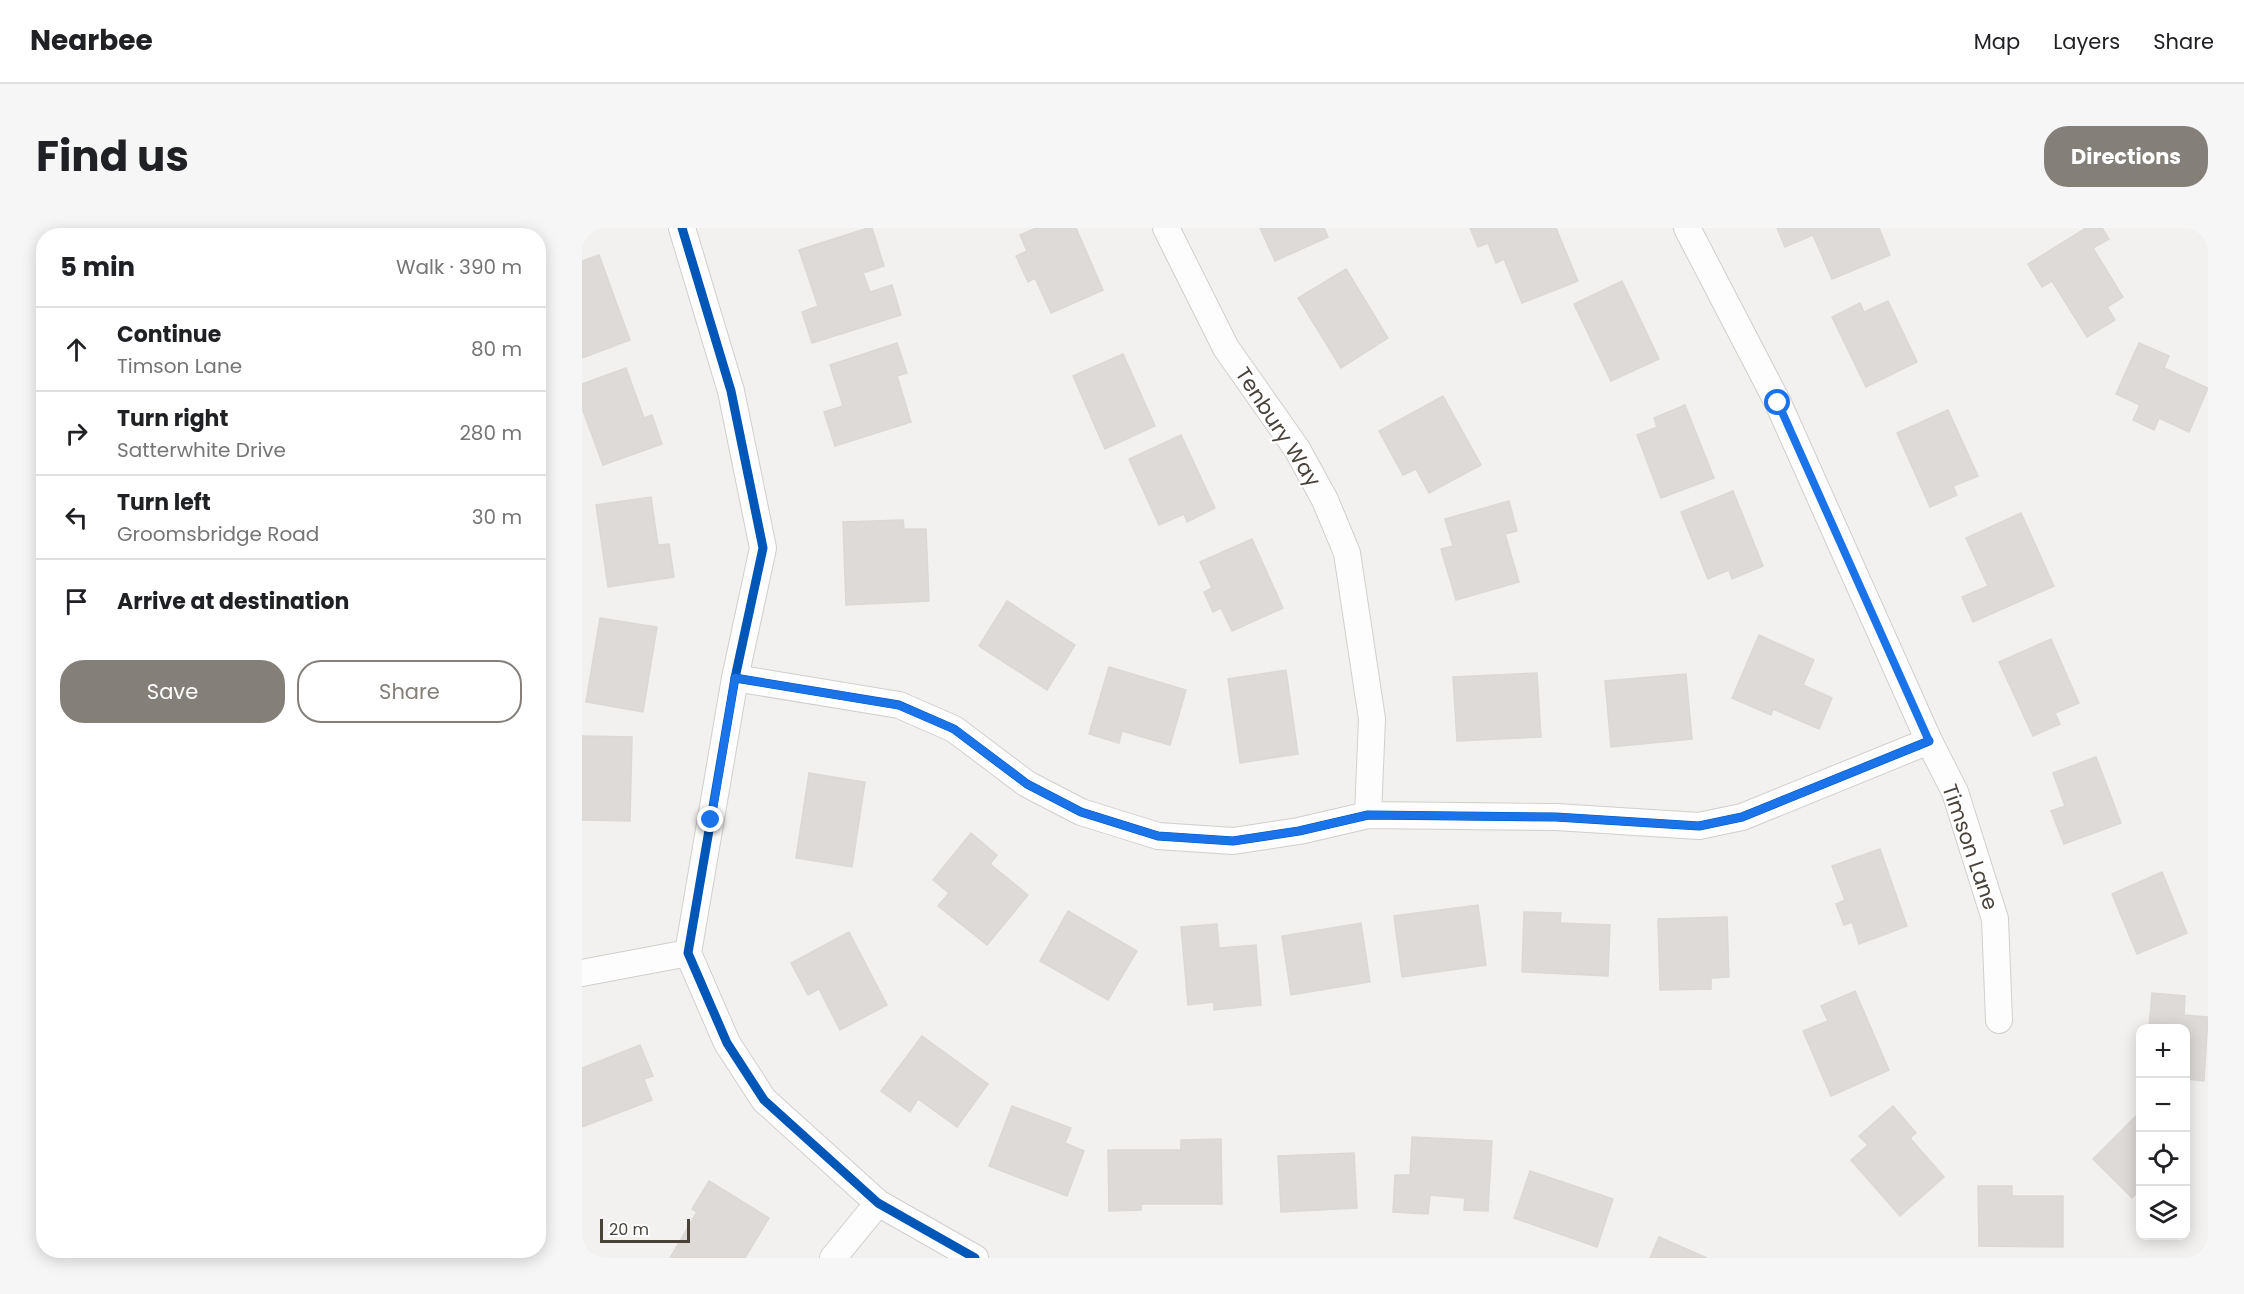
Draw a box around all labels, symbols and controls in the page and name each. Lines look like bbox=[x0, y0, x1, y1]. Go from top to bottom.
text: Nearbee bbox=[30, 21, 153, 60]
text: Map bbox=[1974, 27, 2020, 56]
text: Layers bbox=[2053, 27, 2120, 56]
text: Share bbox=[2153, 27, 2214, 56]
button: Directions bbox=[2044, 126, 2208, 187]
text: Find us bbox=[36, 127, 189, 186]
text: 5 min bbox=[60, 249, 135, 285]
text: Walk · 390 m bbox=[396, 253, 522, 281]
text: Continue bbox=[117, 319, 221, 350]
icon: ahead bbox=[60, 333, 93, 366]
text: 80 m bbox=[471, 335, 522, 363]
text: Timson Lane bbox=[117, 352, 242, 380]
street label: Tenbury Way bbox=[1229, 361, 1328, 492]
route start bbox=[1764, 389, 1790, 415]
text: Turn right bbox=[117, 403, 228, 434]
icon: right bbox=[60, 417, 93, 450]
text: 280 m bbox=[459, 419, 522, 447]
text: Satterwhite Drive bbox=[117, 436, 286, 464]
text: Turn left bbox=[117, 487, 211, 518]
icon: left bbox=[60, 501, 93, 534]
text: 30 m bbox=[472, 503, 522, 531]
text: Groomsbridge Road bbox=[117, 520, 319, 548]
icon: arrive bbox=[60, 585, 93, 618]
text: Arrive at destination bbox=[117, 586, 349, 617]
button: Save bbox=[60, 660, 285, 723]
button: Share bbox=[297, 660, 522, 723]
street label: Timson Lane bbox=[1935, 780, 2006, 914]
route end bbox=[697, 806, 723, 832]
map controls bbox=[2136, 1024, 2190, 1240]
button: + bbox=[2136, 1024, 2190, 1078]
button: − bbox=[2136, 1078, 2190, 1132]
button: locate bbox=[2136, 1132, 2190, 1186]
button: layers bbox=[2136, 1186, 2190, 1240]
scale bar bbox=[600, 1216, 690, 1244]
text: 20 m bbox=[609, 1218, 649, 1241]

